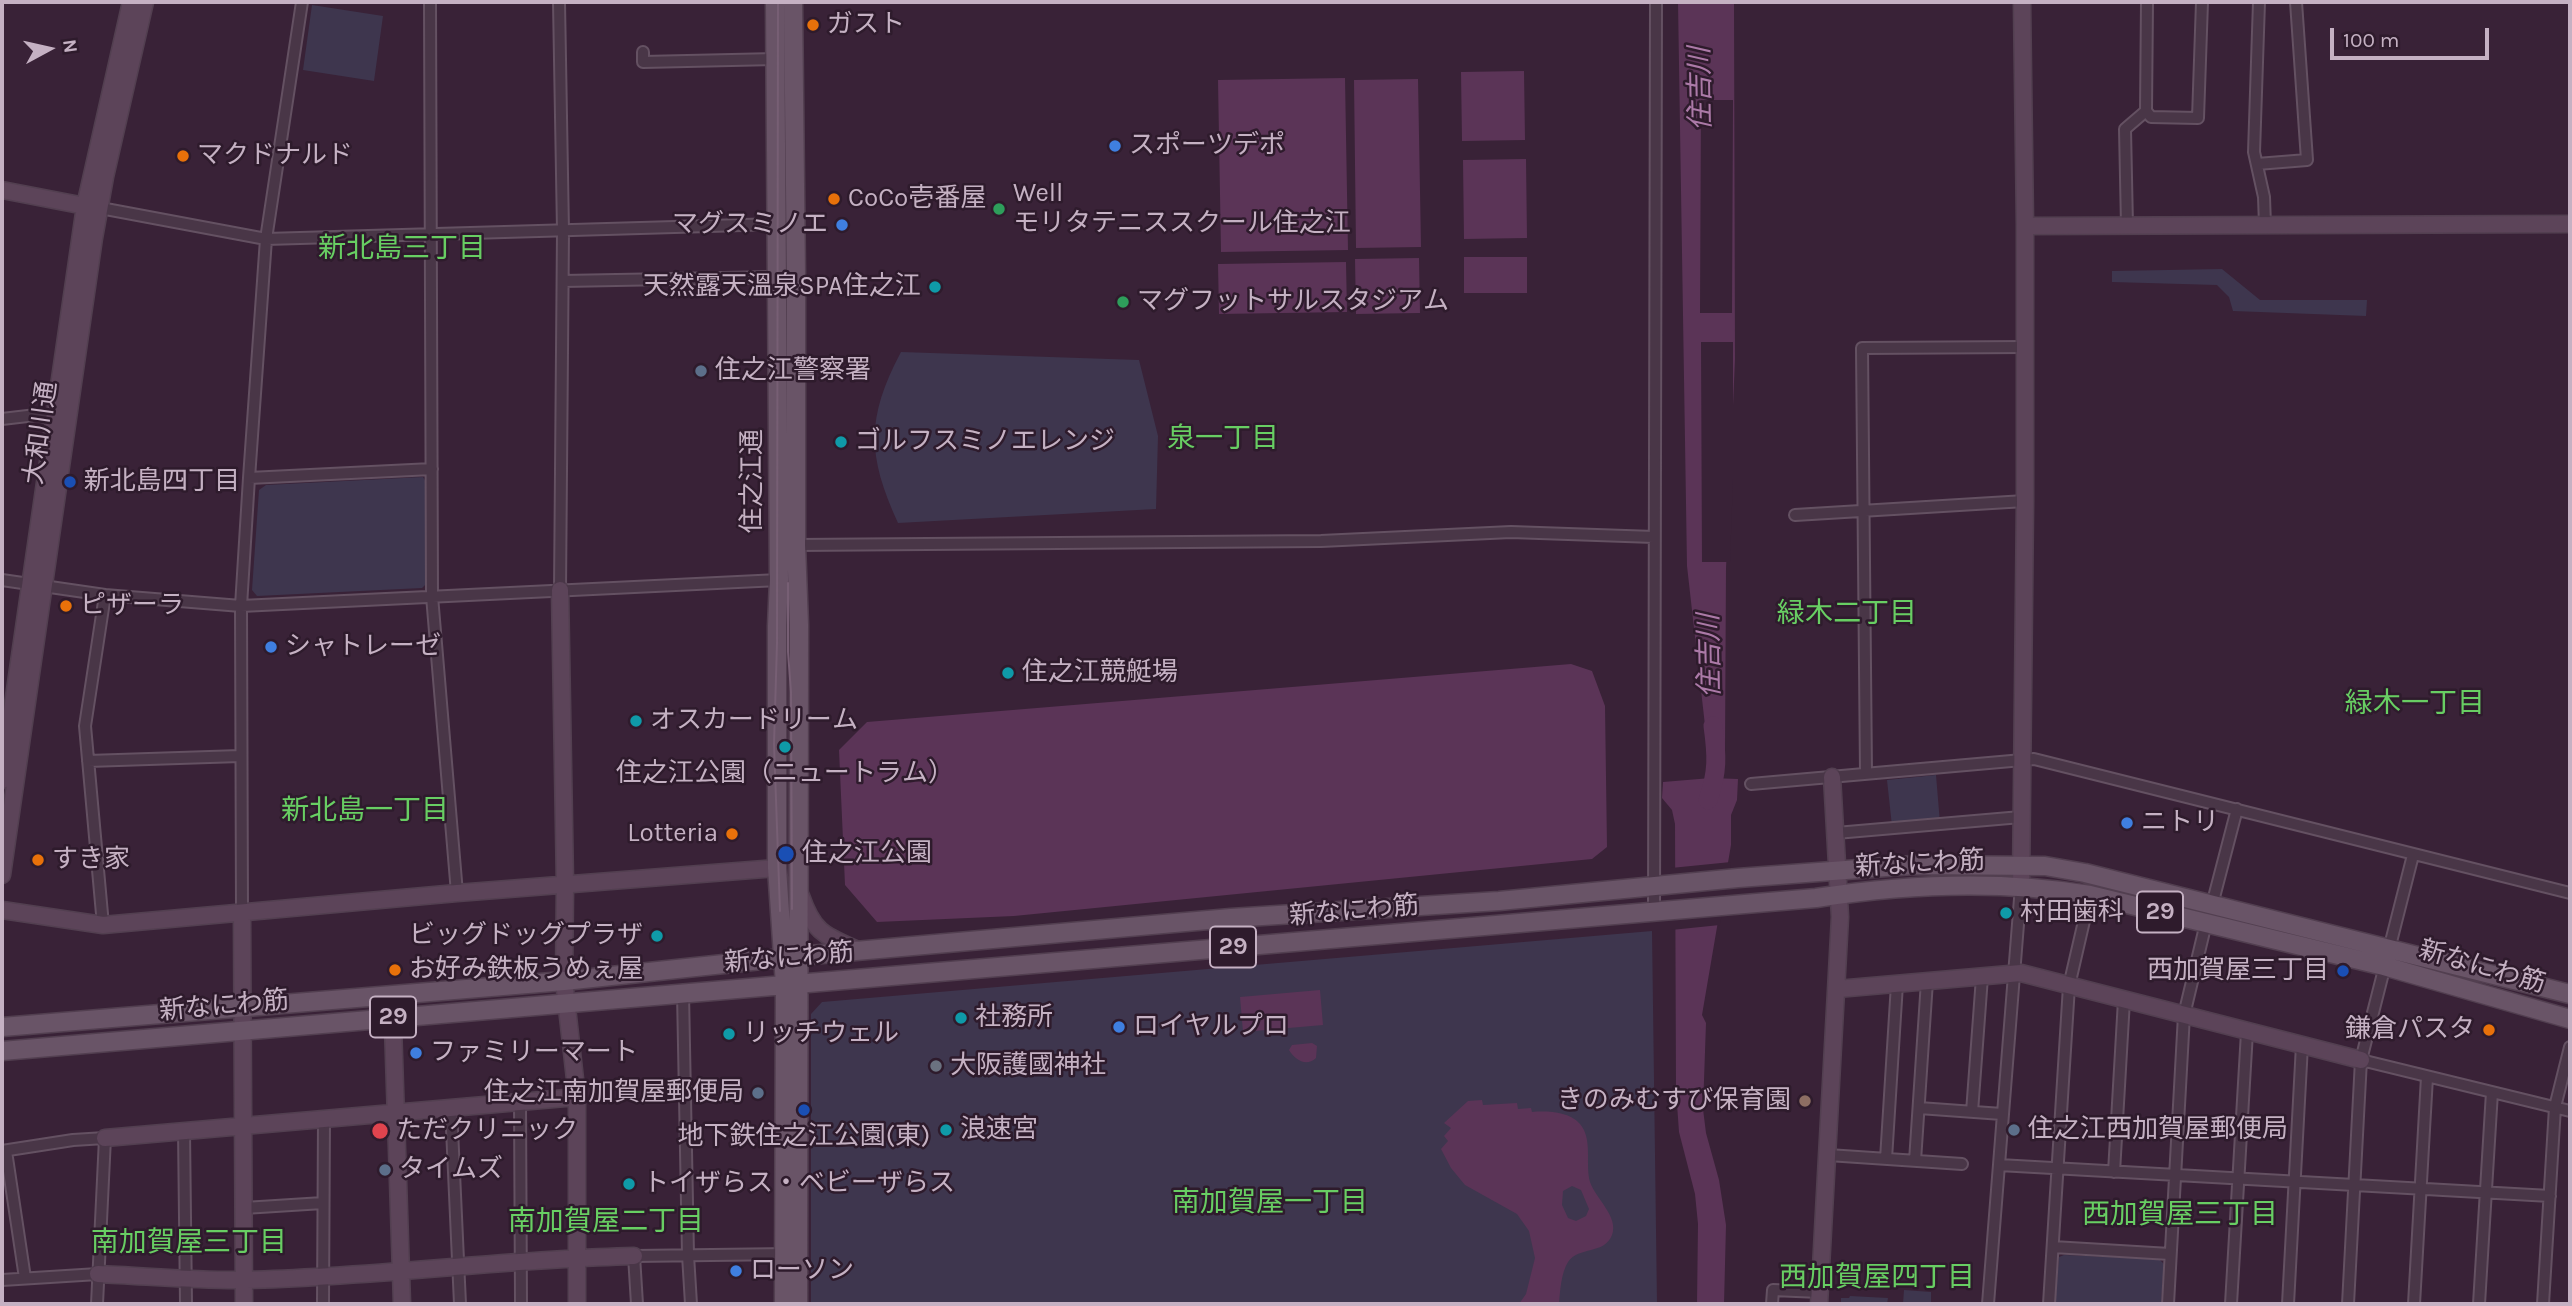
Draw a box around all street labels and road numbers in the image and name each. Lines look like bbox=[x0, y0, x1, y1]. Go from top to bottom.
street label: 大和川通 bbox=[18, 379, 64, 487]
street label: 住之江通 bbox=[737, 429, 769, 533]
street label: 新なにわ筋 bbox=[1854, 845, 1986, 883]
street label: 新なにわ筋 bbox=[1288, 890, 1420, 932]
road number: 29 bbox=[2137, 891, 2183, 932]
road number: 29 bbox=[1210, 926, 1256, 967]
street label: 新なにわ筋 bbox=[2415, 934, 2549, 1000]
street label: 新なにわ筋 bbox=[723, 937, 855, 979]
street label: 新なにわ筋 bbox=[158, 985, 290, 1027]
road number: 29 bbox=[370, 996, 416, 1037]

